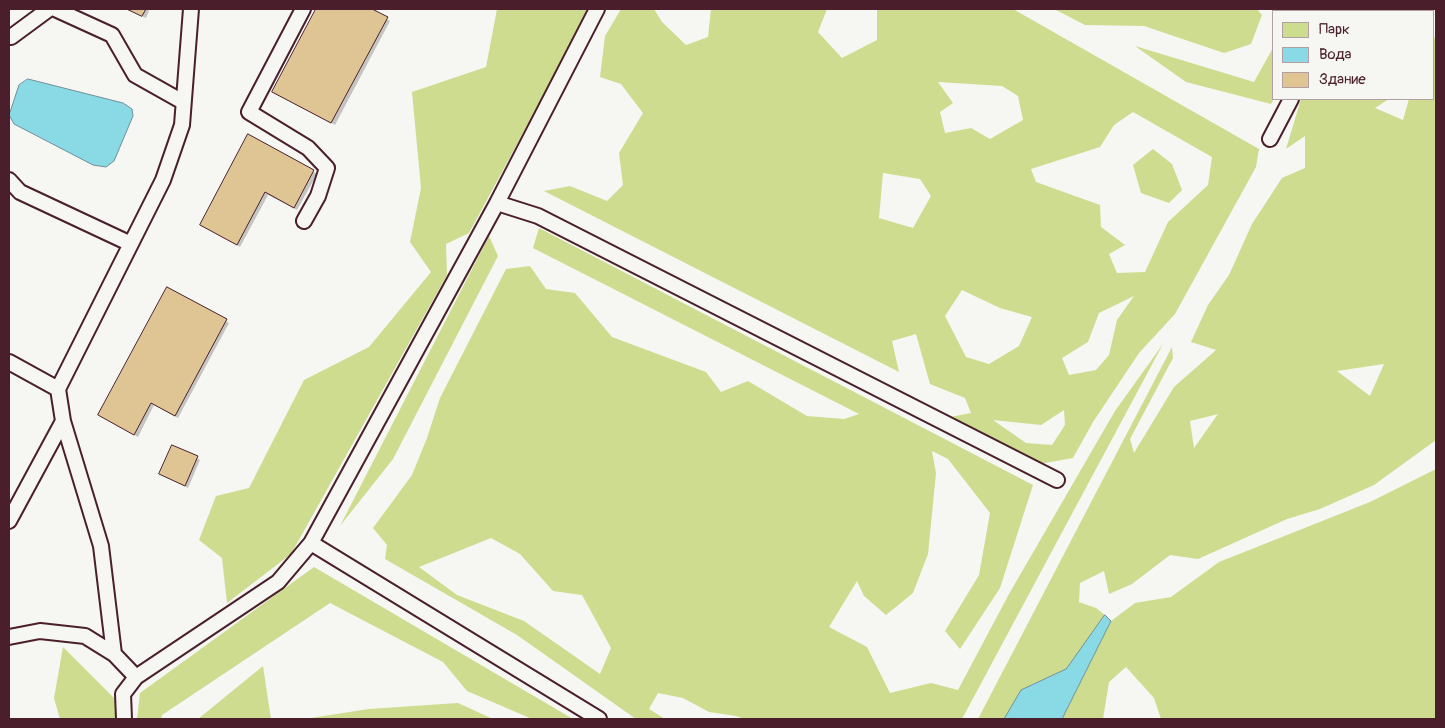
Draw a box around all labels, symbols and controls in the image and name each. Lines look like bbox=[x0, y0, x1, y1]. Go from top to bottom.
legend bbox=[1272, 10, 1435, 100]
text: Парк bbox=[1319, 20, 1350, 39]
text: Вода bbox=[1319, 45, 1352, 64]
text: Здание bbox=[1319, 70, 1366, 89]

